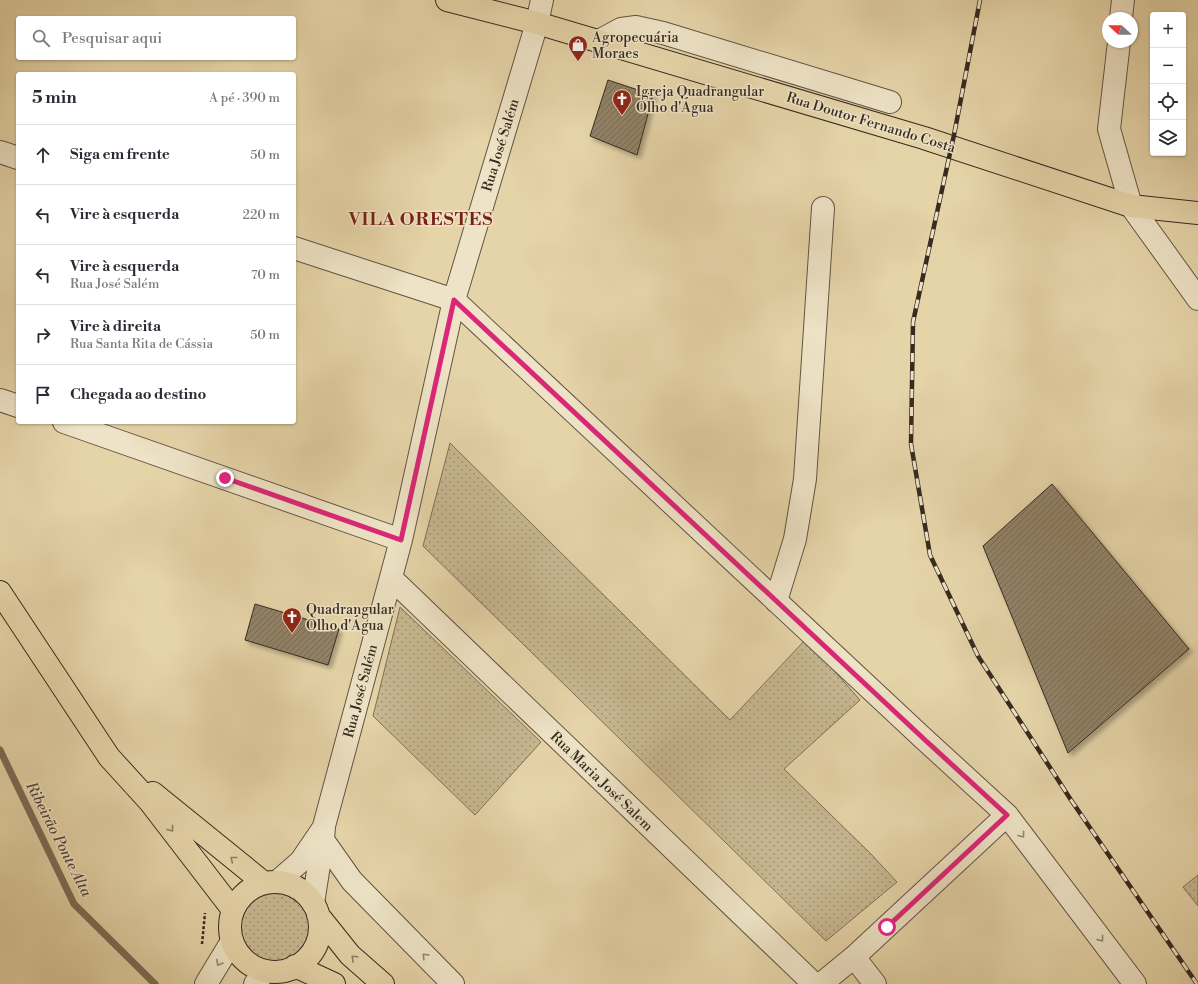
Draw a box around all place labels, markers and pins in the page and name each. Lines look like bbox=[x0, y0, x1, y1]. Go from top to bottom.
place label: Agropecuária Moraes bbox=[591, 29, 680, 63]
shop icon: Agropecuária Moraes bbox=[567, 34, 589, 62]
place label: Igreja Quadrangular Olho d'Água bbox=[636, 83, 764, 117]
church icon: Igreja Quadrangular Olho d'Água bbox=[611, 88, 633, 116]
place label: Quadrangular Olho d'Água bbox=[306, 601, 394, 635]
church icon: Quadrangular Olho d'Água bbox=[281, 606, 303, 634]

